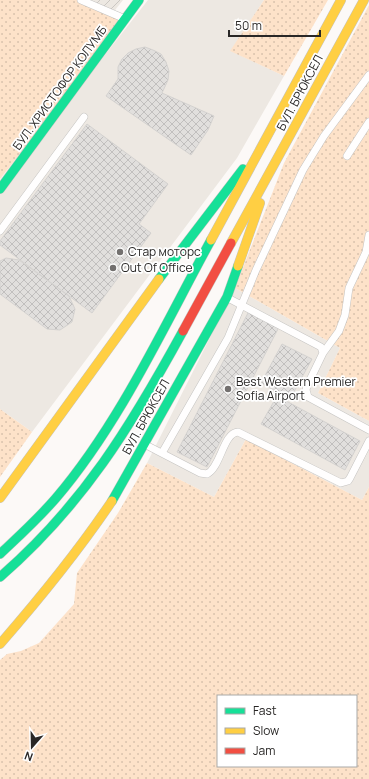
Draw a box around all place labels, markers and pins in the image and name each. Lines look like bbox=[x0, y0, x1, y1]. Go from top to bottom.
place label: Стар моторс bbox=[128, 243, 201, 260]
marker: Стар моторс bbox=[115, 247, 125, 257]
place label: Out Of Office bbox=[121, 259, 192, 276]
marker: Out Of Office bbox=[108, 263, 118, 273]
place label: Best Western Premier Sofia Airport bbox=[236, 373, 356, 404]
marker: Best Western Premier Sofia Airport bbox=[223, 384, 233, 394]

